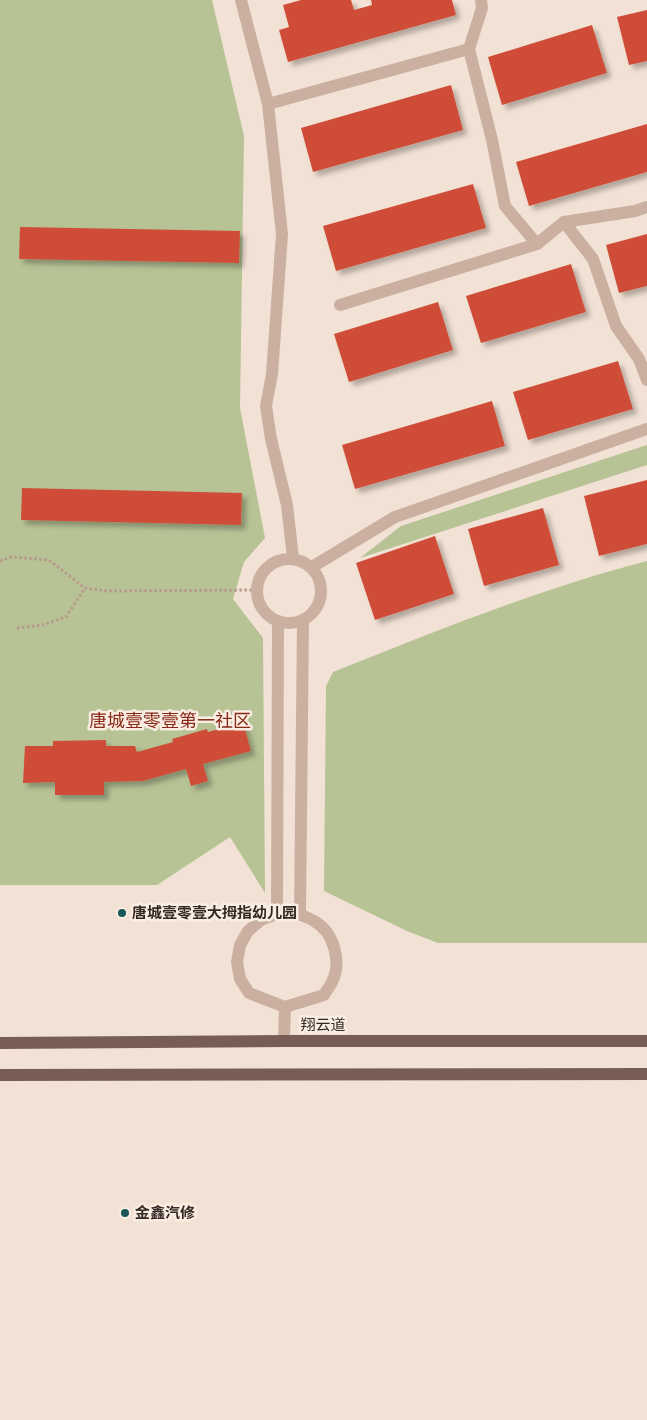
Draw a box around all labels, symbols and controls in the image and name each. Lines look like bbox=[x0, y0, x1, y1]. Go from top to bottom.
district label: 唐城壹零壹第一社区 bbox=[89, 710, 251, 732]
place label: 唐城壹零壹大拇指幼儿园 bbox=[132, 904, 297, 922]
marker: 唐城壹零壹大拇指幼儿园 bbox=[116, 907, 128, 919]
street label: 翔云道 bbox=[300, 1016, 346, 1034]
place label: 金鑫汽修 bbox=[135, 1204, 195, 1222]
marker: 金鑫汽修 bbox=[119, 1207, 131, 1219]

